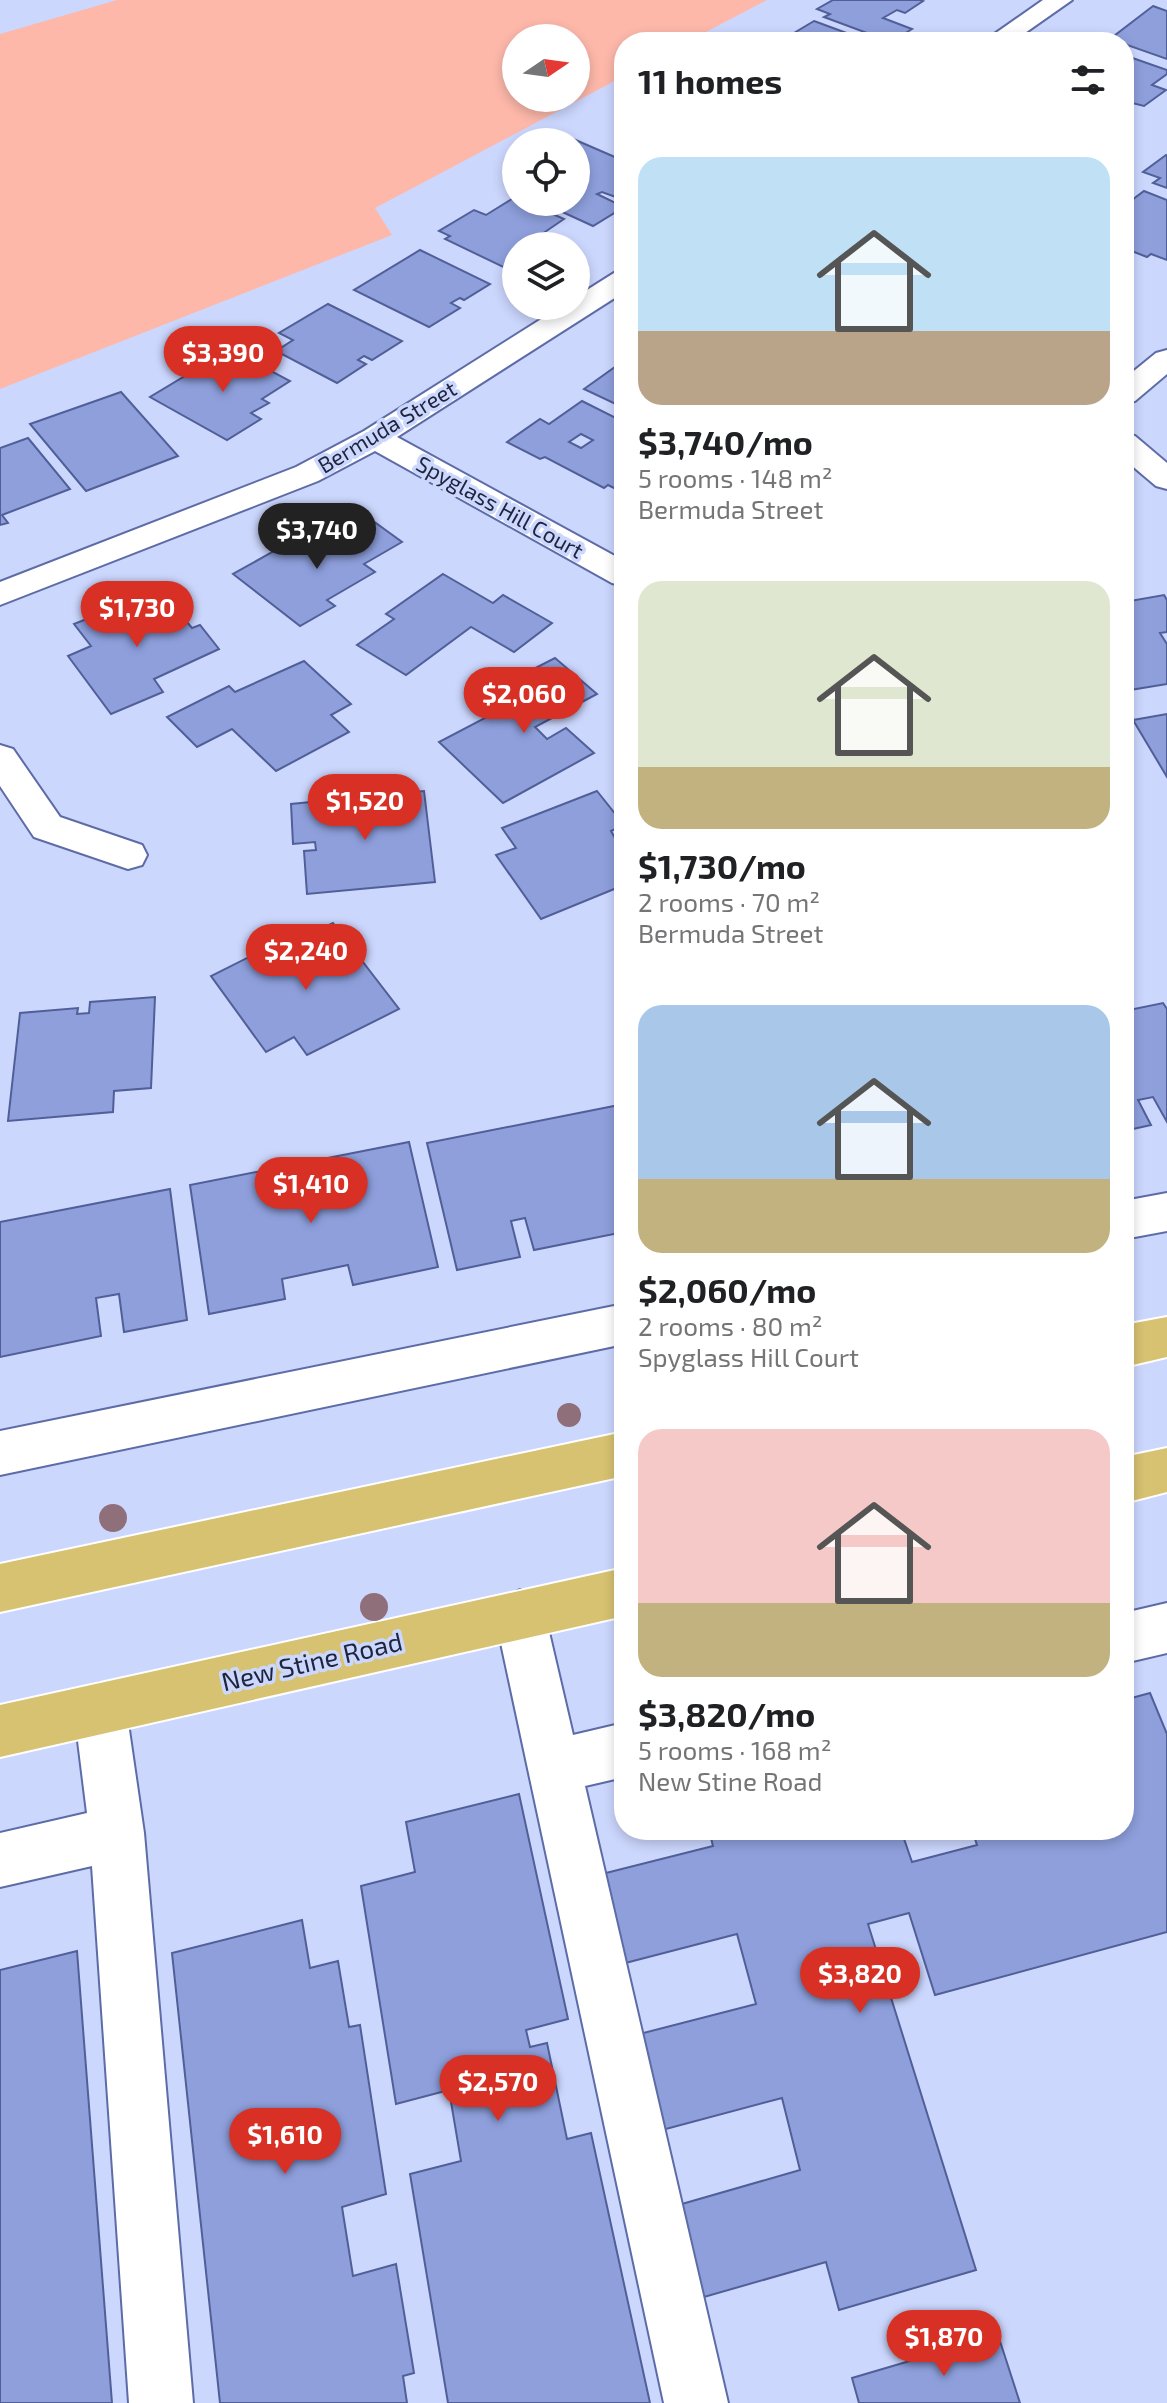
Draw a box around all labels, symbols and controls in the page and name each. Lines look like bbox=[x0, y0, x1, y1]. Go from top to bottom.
north arrow bbox=[502, 24, 590, 112]
map controls bbox=[502, 24, 590, 320]
icon: filters bbox=[1066, 58, 1110, 102]
text: 11 homes bbox=[638, 60, 782, 101]
button: locate bbox=[502, 128, 590, 216]
icon: home bbox=[802, 209, 946, 353]
button: layers bbox=[502, 232, 590, 320]
pin: $3,390 bbox=[158, 326, 288, 394]
text: $3,390 bbox=[182, 336, 264, 367]
street label: Bermuda Street bbox=[313, 375, 460, 478]
text: $3,740/mo bbox=[638, 421, 813, 462]
street label: Spyglass Hill Court bbox=[412, 449, 589, 563]
text: 5 rooms · 148 m² bbox=[638, 462, 833, 493]
text: Bermuda Street bbox=[638, 493, 823, 524]
pin: $3,740 bbox=[252, 503, 382, 571]
text: $3,740 bbox=[276, 513, 358, 544]
pin: $1,730 bbox=[72, 581, 202, 649]
text: $1,730 bbox=[99, 591, 175, 622]
icon: home bbox=[802, 633, 946, 777]
pin: $2,060 bbox=[459, 667, 589, 735]
text: $2,060 bbox=[482, 677, 566, 708]
pin: $1,520 bbox=[300, 774, 430, 842]
text: $1,520 bbox=[326, 784, 404, 815]
text: $1,730/mo bbox=[638, 845, 806, 886]
text: 2 rooms · 70 m² bbox=[638, 886, 820, 917]
text: Bermuda Street bbox=[638, 917, 823, 948]
pin: $2,240 bbox=[241, 924, 371, 992]
text: $2,240 bbox=[264, 934, 348, 965]
icon: home bbox=[802, 1057, 946, 1201]
pin: $1,410 bbox=[246, 1157, 376, 1225]
text: $1,410 bbox=[273, 1167, 349, 1198]
text: $2,060/mo bbox=[638, 1269, 816, 1310]
text: 2 rooms · 80 m² bbox=[638, 1310, 823, 1341]
text: Spyglass Hill Court bbox=[638, 1341, 859, 1372]
icon: home bbox=[802, 1481, 946, 1625]
street label: New Stine Road bbox=[218, 1625, 405, 1696]
text: $3,820/mo bbox=[638, 1693, 815, 1734]
text: 5 rooms · 168 m² bbox=[638, 1734, 831, 1765]
text: New Stine Road bbox=[638, 1765, 823, 1796]
pin: $3,820 bbox=[795, 1947, 925, 2015]
text: $3,820 bbox=[818, 1957, 902, 1988]
pin: $2,570 bbox=[433, 2055, 563, 2123]
text: $2,570 bbox=[458, 2065, 538, 2096]
pin: $1,610 bbox=[220, 2108, 350, 2176]
text: $1,610 bbox=[247, 2118, 323, 2149]
pin: $1,870 bbox=[879, 2310, 1009, 2378]
text: $1,870 bbox=[905, 2320, 983, 2351]

